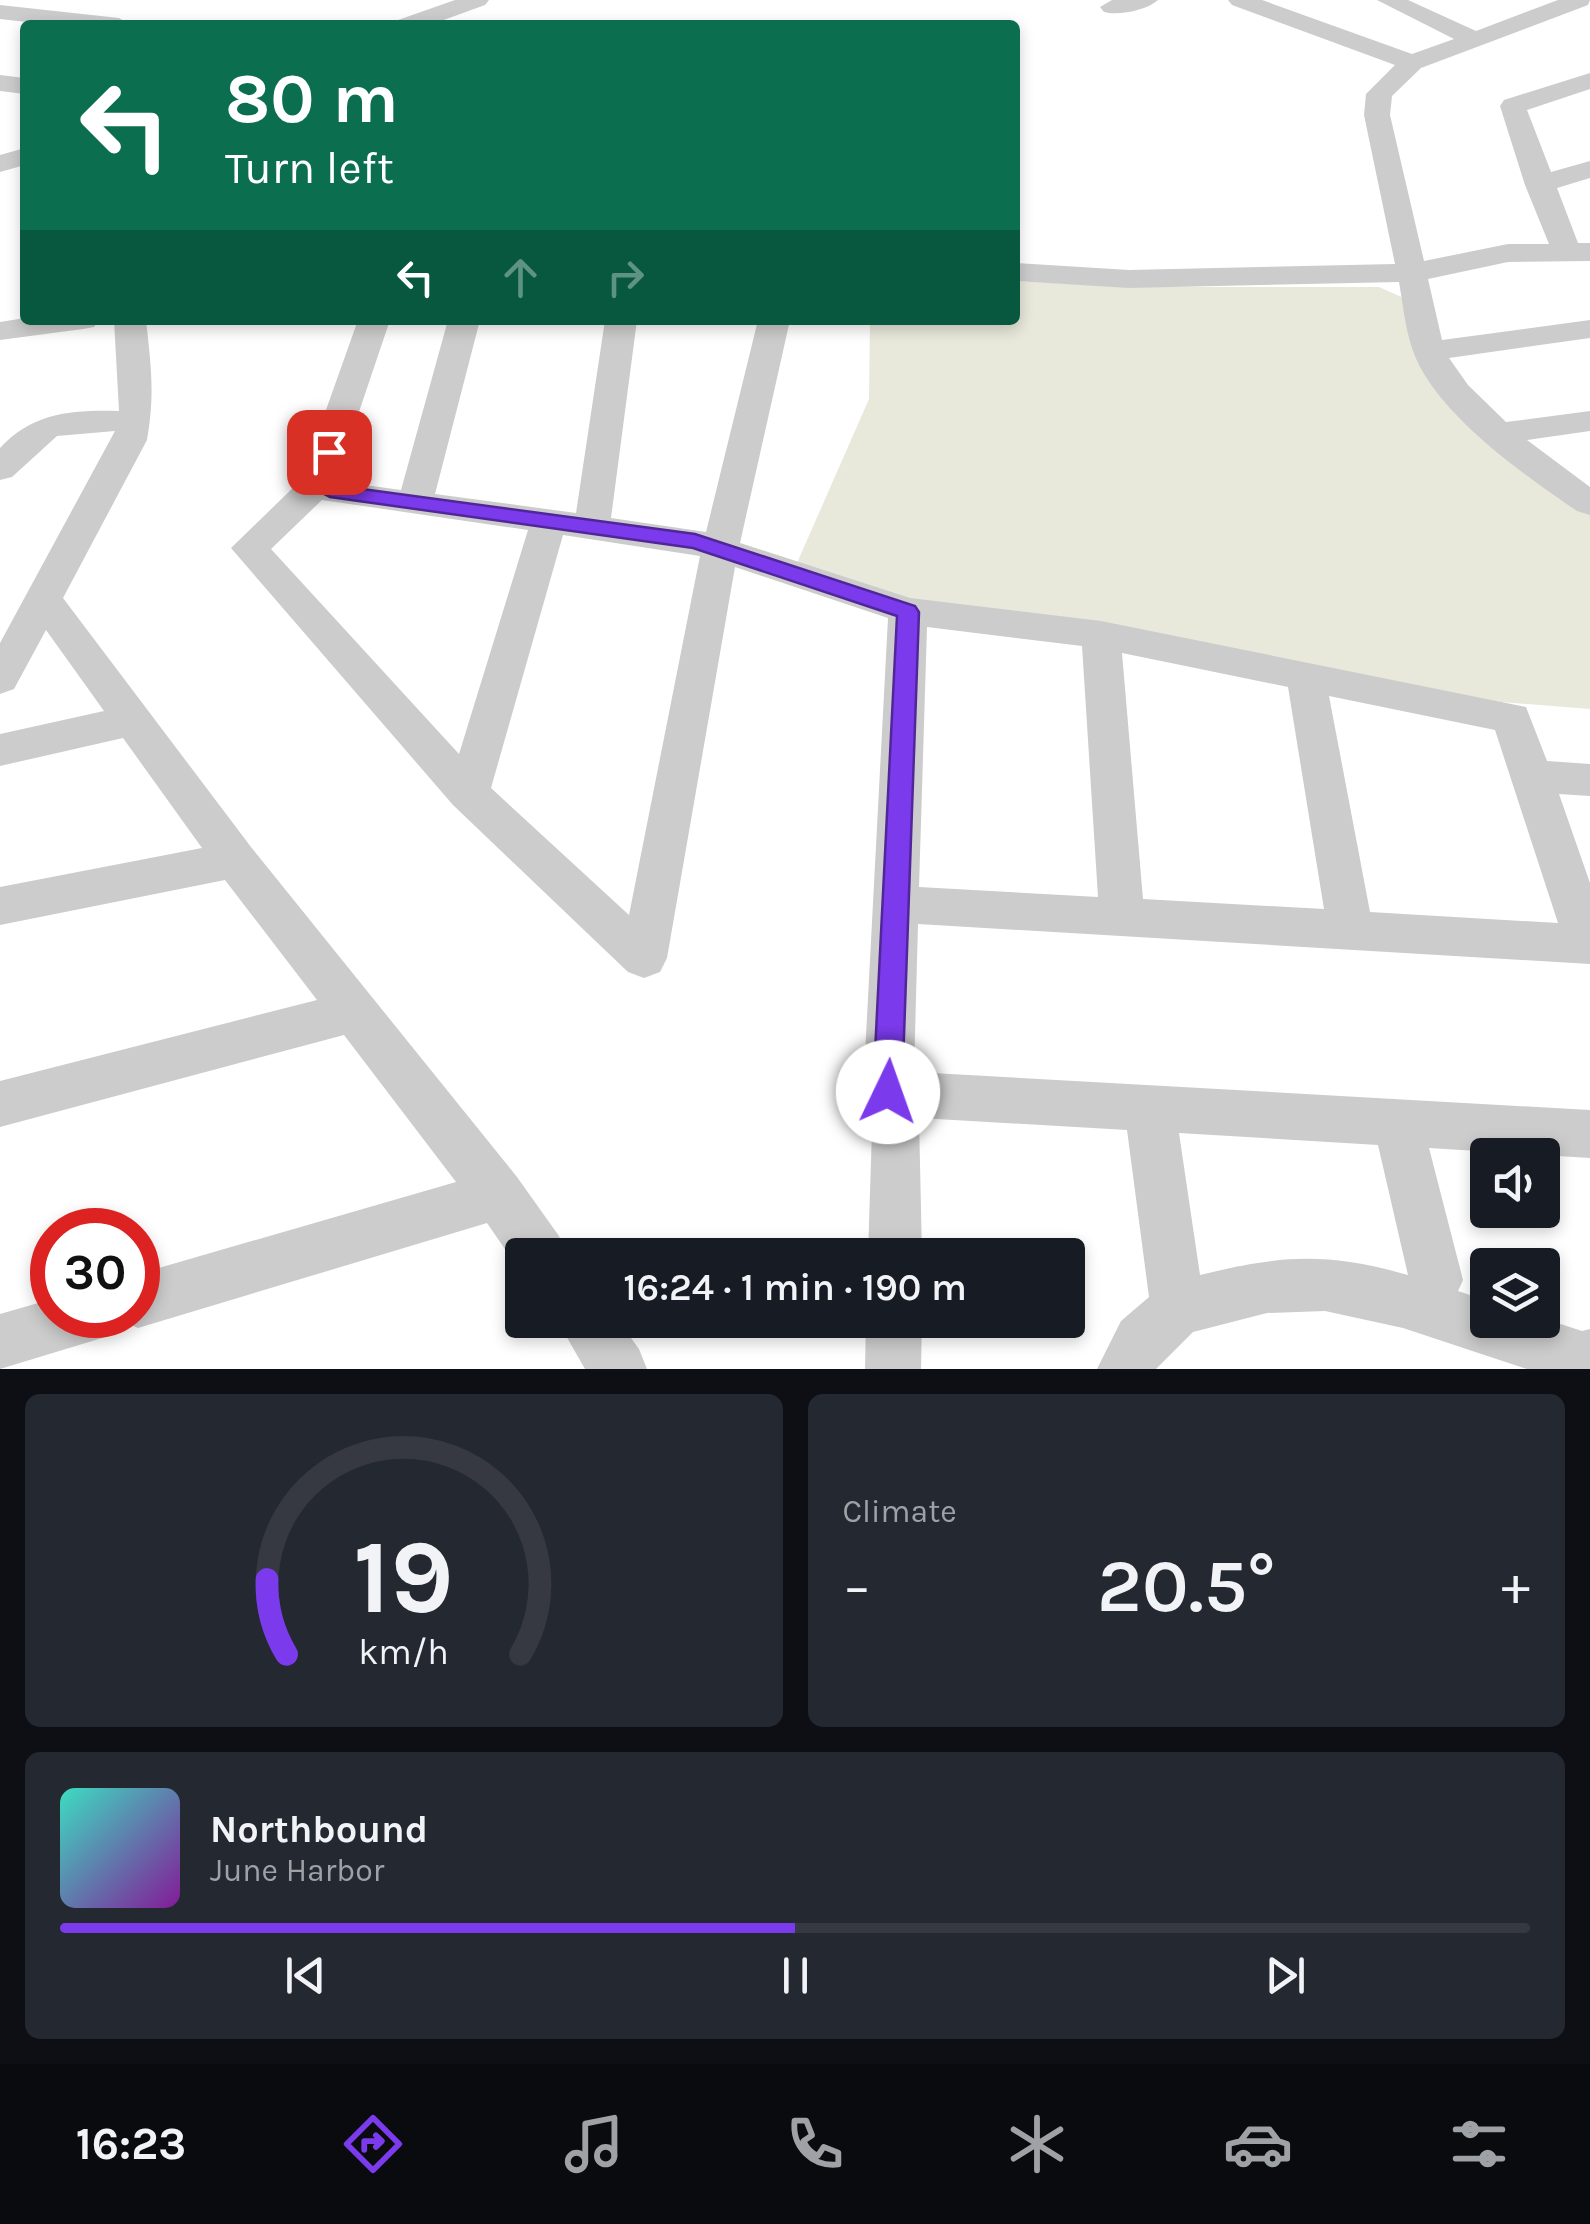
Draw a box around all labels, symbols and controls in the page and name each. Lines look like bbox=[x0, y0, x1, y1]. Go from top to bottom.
text: 80 m bbox=[225, 58, 399, 140]
icon: left bbox=[60, 60, 190, 190]
text: Turn left bbox=[225, 142, 394, 194]
icon: left bbox=[388, 250, 443, 305]
icon: ahead bbox=[493, 250, 548, 305]
icon: right bbox=[598, 250, 653, 305]
pin bbox=[287, 410, 372, 495]
icon: arrive bbox=[302, 425, 357, 480]
position arrow bbox=[836, 1040, 940, 1144]
map controls bbox=[1470, 1138, 1560, 1338]
button: sound bbox=[1470, 1138, 1560, 1228]
speed limit sign: 30 bbox=[30, 1208, 160, 1338]
button: layers bbox=[1470, 1248, 1560, 1338]
text: 16:24 · 1 min · 190 m bbox=[623, 1265, 967, 1310]
text: Climate bbox=[843, 1493, 957, 1530]
text: 19 bbox=[353, 1517, 454, 1638]
text: 20.5° bbox=[1097, 1542, 1275, 1630]
text: − bbox=[843, 1554, 871, 1618]
text: + bbox=[1501, 1554, 1530, 1618]
text: km/h bbox=[358, 1631, 449, 1673]
text: Northbound bbox=[210, 1807, 428, 1852]
text: June Harbor bbox=[210, 1852, 384, 1889]
icon: previous bbox=[278, 1948, 333, 2003]
icon: pause bbox=[768, 1948, 823, 2003]
icon: next bbox=[1258, 1948, 1313, 2003]
icon: directions bbox=[338, 2109, 408, 2179]
icon: music bbox=[559, 2109, 629, 2179]
icon: phone bbox=[780, 2109, 850, 2179]
icon: climate bbox=[1002, 2109, 1072, 2179]
icon: car bbox=[1223, 2109, 1293, 2179]
icon: filters bbox=[1444, 2109, 1514, 2179]
text: 16:23 bbox=[76, 2118, 186, 2170]

